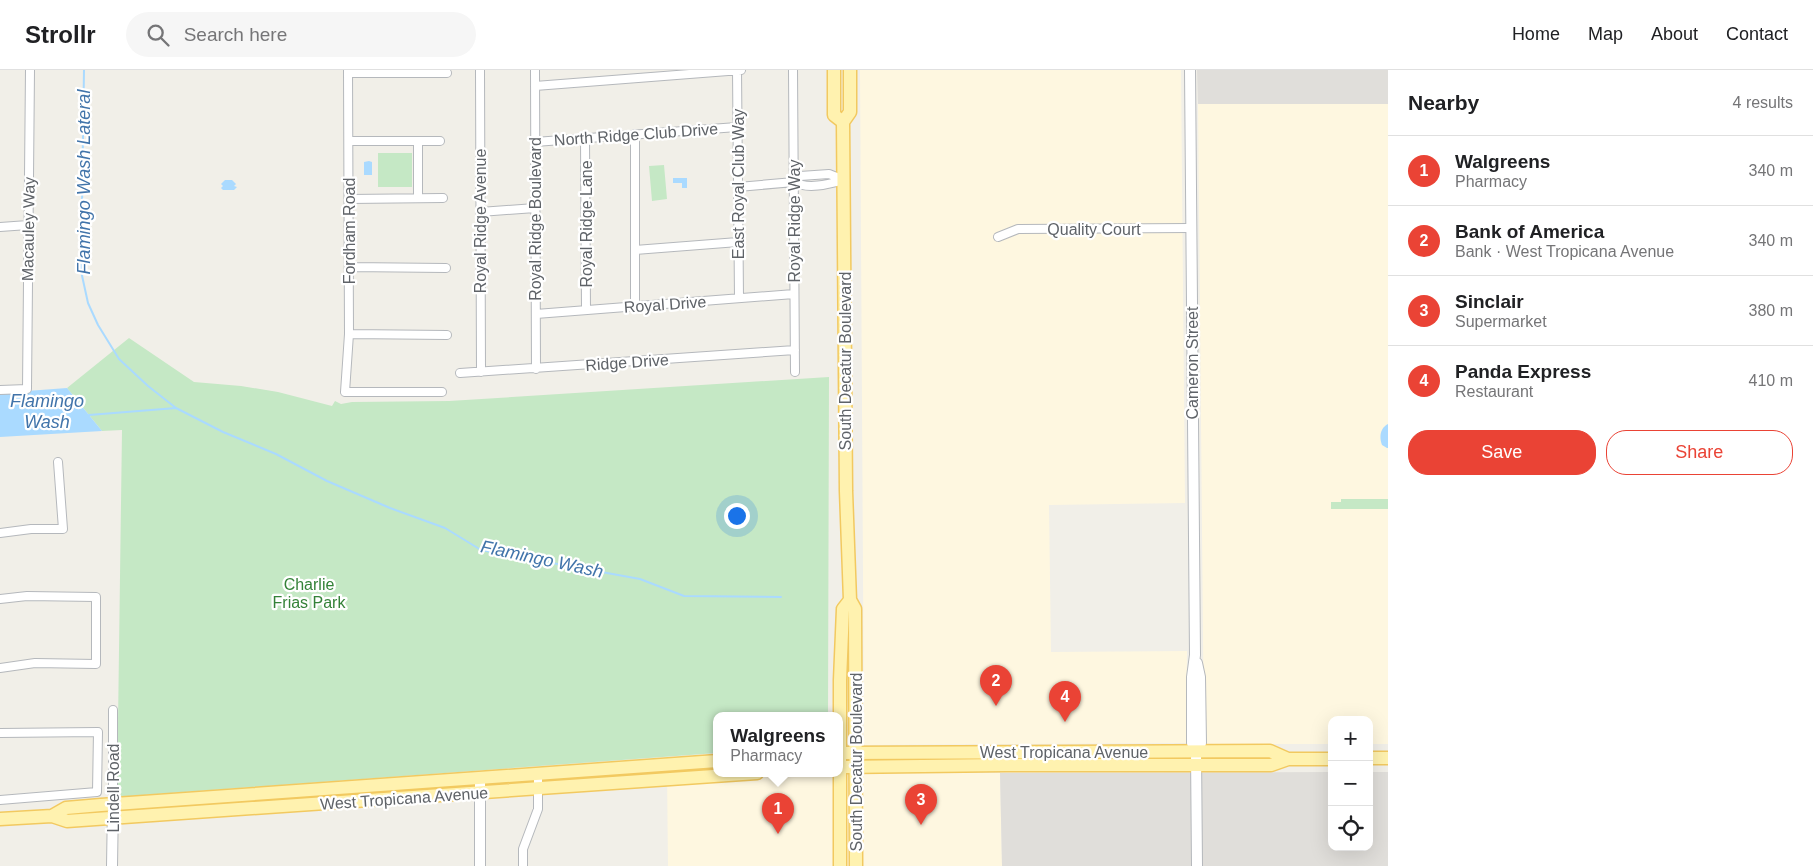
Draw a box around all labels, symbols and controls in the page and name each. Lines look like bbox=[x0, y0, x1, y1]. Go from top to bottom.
search box bbox=[126, 12, 476, 57]
text: Strollr bbox=[25, 21, 96, 48]
icon: search bbox=[144, 21, 172, 49]
text: Search here bbox=[184, 24, 287, 45]
text: Home bbox=[1512, 24, 1560, 44]
text: Map bbox=[1588, 24, 1623, 44]
text: About bbox=[1651, 24, 1698, 44]
text: Contact bbox=[1726, 24, 1788, 44]
water label: Flamingo Wash Lateral bbox=[74, 89, 94, 274]
text: Nearby bbox=[1408, 91, 1479, 114]
text: 4 results bbox=[1733, 94, 1793, 111]
street label: East Royal Club Way bbox=[730, 109, 747, 259]
street label: North Ridge Club Drive bbox=[553, 120, 719, 149]
street label: Royal Ridge Boulevard bbox=[527, 137, 544, 301]
street label: Royal Ridge Avenue bbox=[472, 149, 489, 293]
text: Walgreens bbox=[1455, 151, 1550, 172]
street label: Royal Ridge Way bbox=[786, 159, 803, 283]
street label: Royal Ridge Lane bbox=[578, 160, 595, 288]
text: 1 bbox=[1420, 162, 1428, 179]
text: 340 m bbox=[1749, 162, 1793, 179]
text: Pharmacy bbox=[1455, 173, 1527, 190]
street label: Macauley Way bbox=[19, 177, 38, 281]
street label: Fordham Road bbox=[341, 178, 358, 284]
street label: Quality Court bbox=[1047, 221, 1141, 238]
text: Bank of America bbox=[1455, 221, 1604, 242]
text: 2 bbox=[1420, 232, 1428, 249]
text: 340 m bbox=[1749, 232, 1793, 249]
text: Bank · West Tropicana Avenue bbox=[1455, 243, 1674, 260]
street label: South Decatur Boulevard bbox=[837, 272, 854, 450]
text: Sinclair bbox=[1455, 291, 1524, 312]
street label: Royal Drive bbox=[623, 293, 707, 316]
text: 3 bbox=[1420, 302, 1428, 319]
text: 380 m bbox=[1749, 302, 1793, 319]
street label: Cameron Street bbox=[1184, 306, 1201, 419]
text: Supermarket bbox=[1455, 313, 1547, 330]
street label: Ridge Drive bbox=[585, 351, 669, 374]
text: Panda Express bbox=[1455, 361, 1591, 382]
text: 4 bbox=[1420, 372, 1428, 389]
text: 410 m bbox=[1749, 372, 1793, 389]
text: Restaurant bbox=[1455, 383, 1533, 400]
water label: Flamingo Wash bbox=[10, 391, 84, 432]
button: Save bbox=[1408, 430, 1596, 475]
button: Share bbox=[1606, 430, 1793, 475]
your location bbox=[724, 503, 750, 529]
water label: Flamingo Wash bbox=[479, 536, 605, 582]
park label: Charlie Frias Park bbox=[273, 576, 346, 611]
pin: 2 bbox=[980, 665, 1012, 706]
street label: South Decatur Boulevard bbox=[848, 673, 865, 851]
pin: 4 bbox=[1049, 681, 1081, 722]
popup bbox=[713, 712, 843, 777]
map controls bbox=[1328, 716, 1373, 851]
button: + bbox=[1328, 716, 1373, 761]
text: Walgreens bbox=[730, 725, 826, 746]
street label: Lindell Road bbox=[105, 744, 122, 832]
street label: West Tropicana Avenue bbox=[980, 744, 1148, 761]
text: Pharmacy bbox=[730, 747, 802, 764]
button: − bbox=[1328, 761, 1373, 806]
street label: West Tropicana Avenue bbox=[319, 784, 489, 813]
pin: 3 bbox=[905, 784, 937, 825]
pin: 1 bbox=[762, 793, 794, 834]
button: locate bbox=[1328, 806, 1373, 851]

